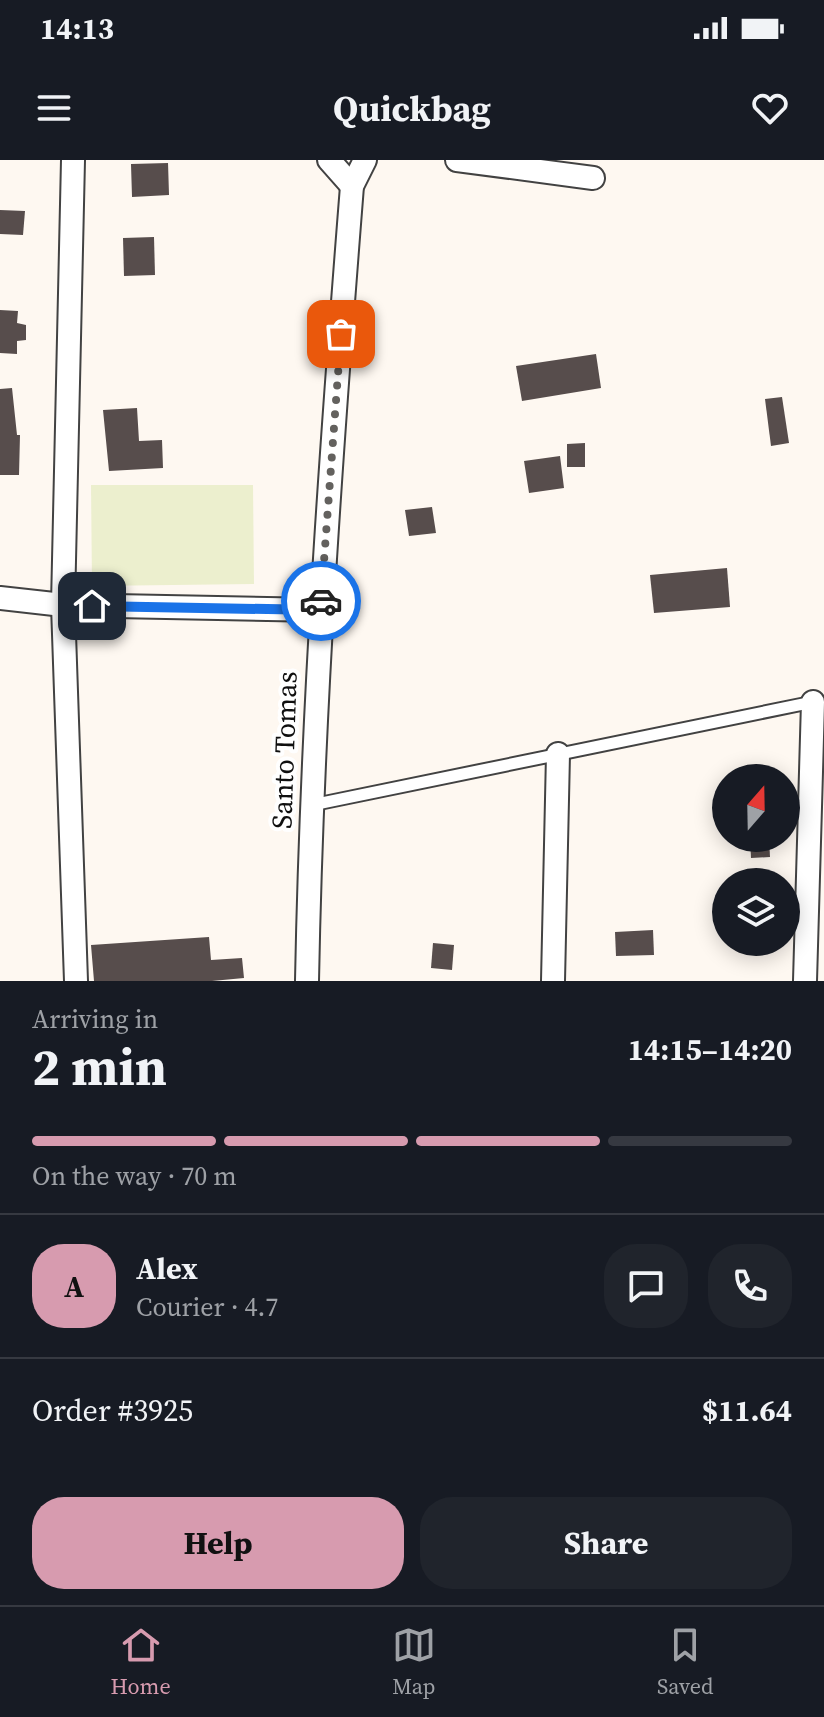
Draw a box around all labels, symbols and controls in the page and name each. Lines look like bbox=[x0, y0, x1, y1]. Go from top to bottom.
text: 14:13 bbox=[40, 8, 114, 49]
text: Quickbag bbox=[333, 84, 491, 133]
icon: menu bbox=[32, 86, 76, 130]
icon: heart bbox=[748, 86, 792, 130]
pin bbox=[307, 300, 375, 368]
icon: bag bbox=[319, 312, 363, 356]
courier bbox=[281, 561, 361, 641]
pin bbox=[58, 572, 126, 640]
icon: car bbox=[299, 579, 343, 623]
icon: home bbox=[70, 584, 114, 628]
street label: Santo Tomas bbox=[262, 671, 306, 829]
north arrow bbox=[712, 764, 800, 852]
map controls bbox=[712, 764, 800, 956]
button: layers bbox=[712, 868, 800, 956]
text: Arriving in bbox=[32, 1001, 158, 1037]
text: 14:15–14:20 bbox=[628, 1029, 792, 1070]
text: 2 min bbox=[32, 1031, 167, 1102]
text: On the way · 70 m bbox=[32, 1158, 237, 1194]
button: chat bbox=[604, 1244, 688, 1328]
button: phone bbox=[708, 1244, 792, 1328]
text: Alex bbox=[136, 1248, 198, 1289]
text: A bbox=[64, 1266, 84, 1307]
text: Courier · 4.7 bbox=[136, 1289, 278, 1325]
text: Order #3925 bbox=[32, 1390, 193, 1431]
text: $11.64 bbox=[702, 1390, 792, 1431]
button: Help bbox=[32, 1497, 404, 1589]
button: Share bbox=[420, 1497, 792, 1589]
tab: Home bbox=[111, 1623, 171, 1701]
tab: Map bbox=[392, 1623, 436, 1701]
tab: Saved bbox=[657, 1623, 713, 1701]

